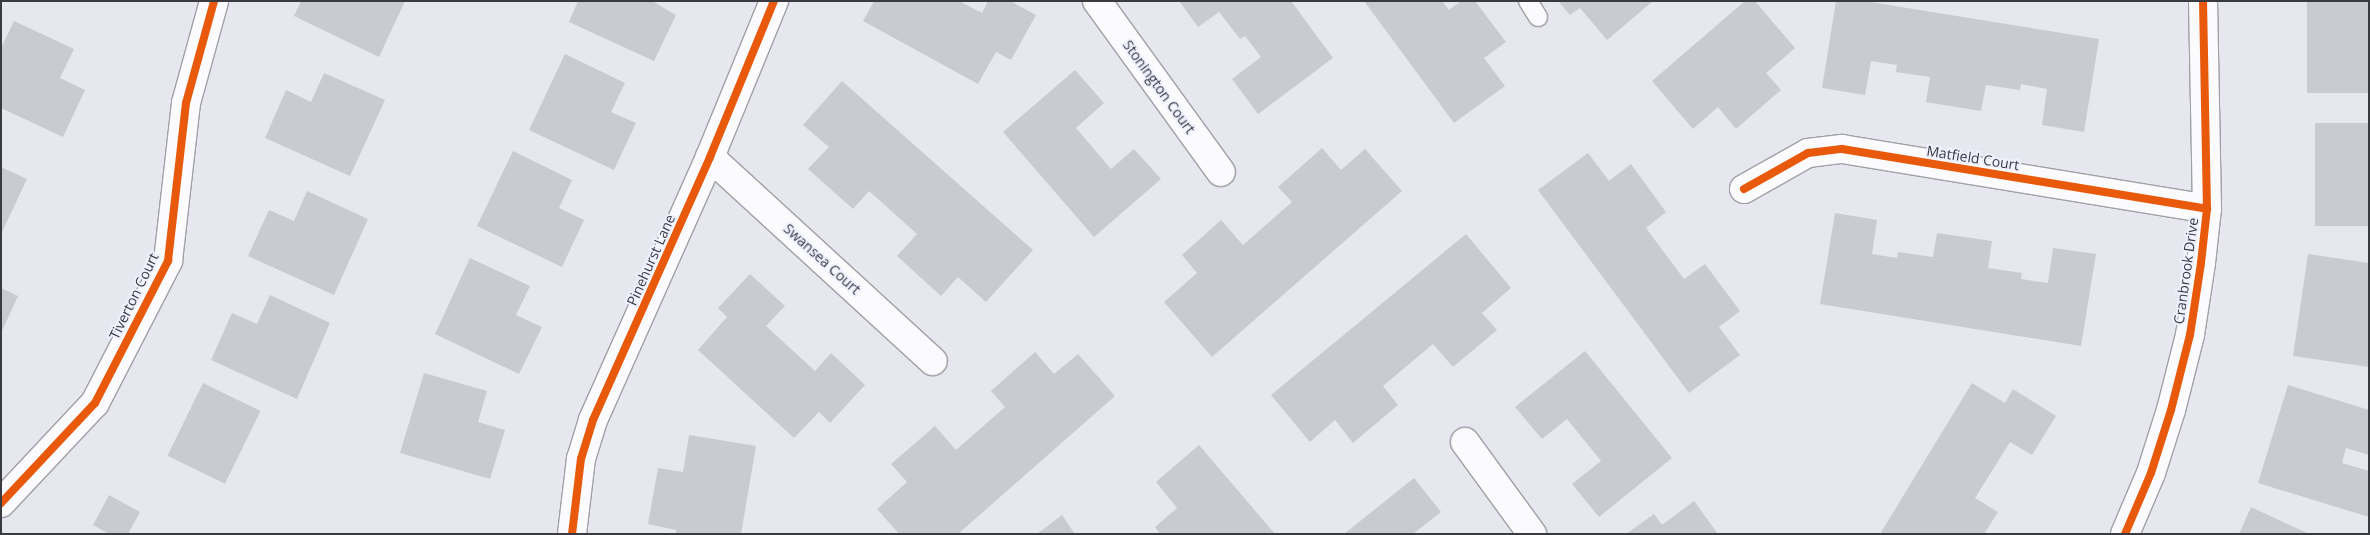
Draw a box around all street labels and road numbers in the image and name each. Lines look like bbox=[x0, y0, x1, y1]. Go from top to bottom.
street label: Stonington Court bbox=[1119, 37, 1199, 137]
street label: Matfield Court bbox=[1925, 142, 2021, 174]
street label: Pinehurst Lane bbox=[623, 212, 679, 308]
street label: Cranbrook Drive bbox=[2170, 217, 2202, 325]
street label: Swansea Court bbox=[780, 220, 864, 298]
street label: Tiverton Court bbox=[106, 250, 162, 342]

